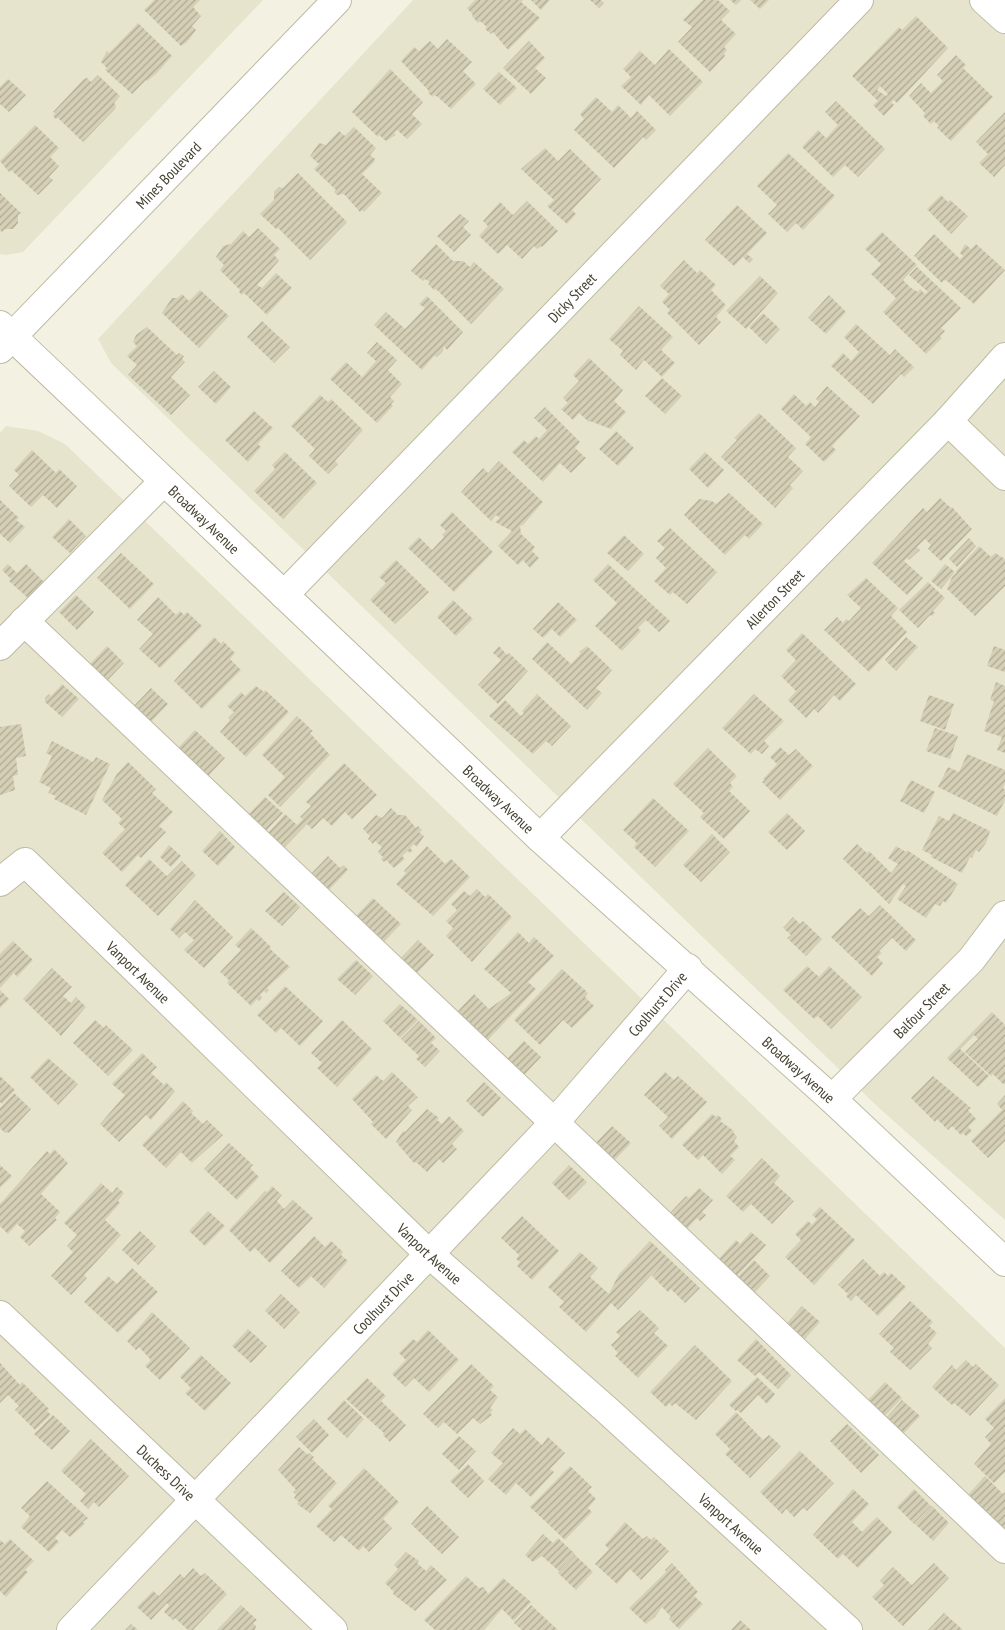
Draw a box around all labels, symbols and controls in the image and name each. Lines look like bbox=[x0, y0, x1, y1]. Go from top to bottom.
street label: Mines Boulevard bbox=[131, 137, 205, 212]
street label: Dicky Street bbox=[543, 268, 600, 326]
street label: Broadway Avenue bbox=[165, 481, 244, 557]
street label: Allerton Street bbox=[741, 565, 808, 632]
street label: Broadway Avenue bbox=[459, 761, 538, 837]
street label: Vanport Avenue bbox=[102, 936, 174, 1007]
street label: Coolhurst Drive bbox=[624, 967, 690, 1040]
street label: Balfour Street bbox=[889, 978, 953, 1042]
street label: Broadway Avenue bbox=[759, 1032, 839, 1107]
street label: Vanport Avenue bbox=[393, 1218, 466, 1288]
street label: Coolhurst Drive bbox=[348, 1267, 417, 1338]
street label: Duchess Drive bbox=[133, 1440, 199, 1504]
street label: Vanport Avenue bbox=[694, 1488, 768, 1558]

